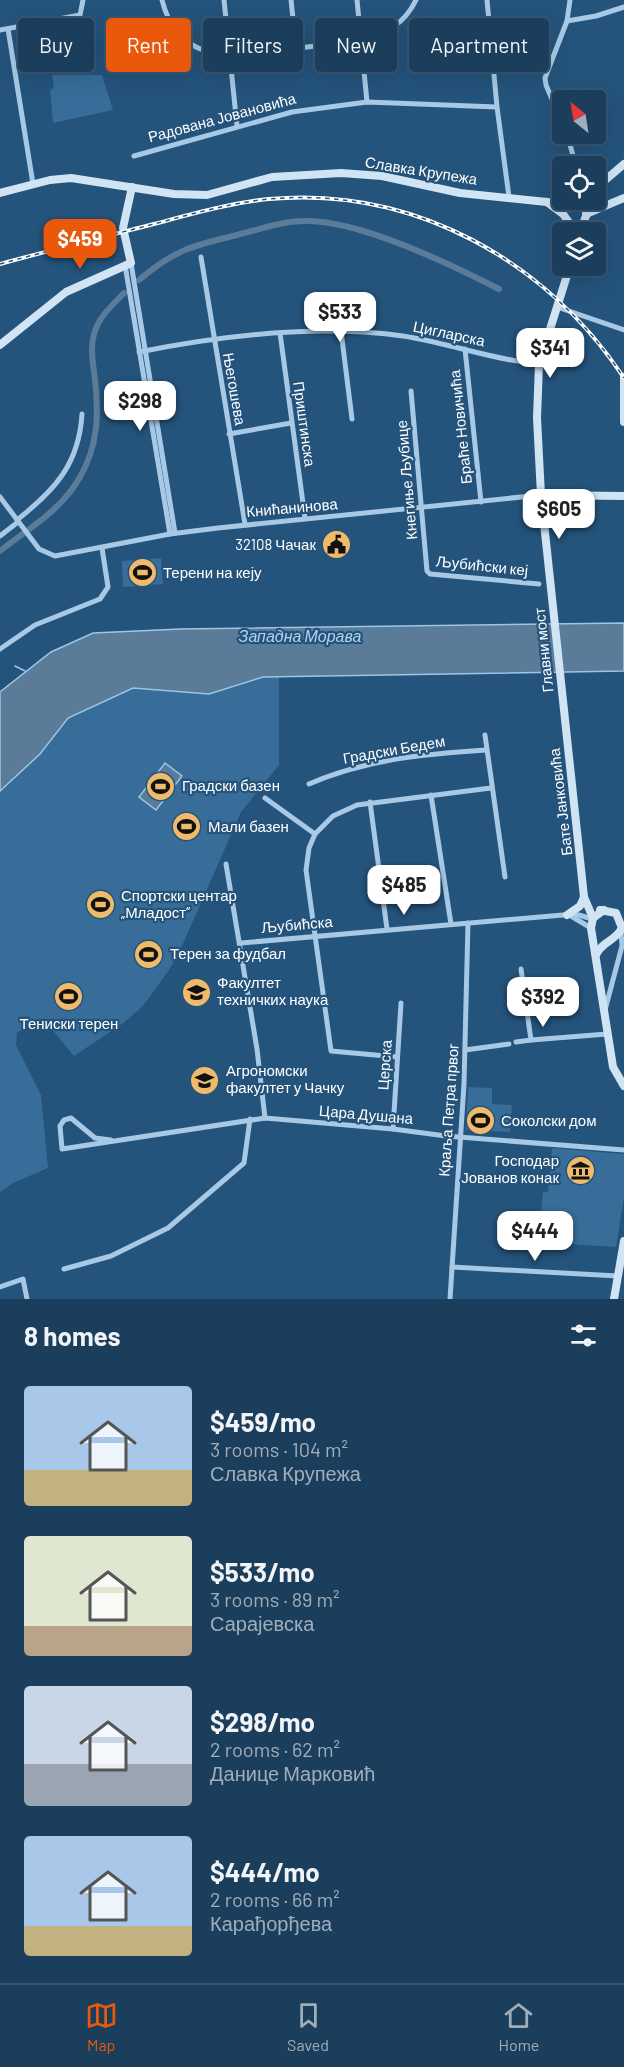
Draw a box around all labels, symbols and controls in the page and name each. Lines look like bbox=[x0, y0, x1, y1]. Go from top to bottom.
chip: Buy bbox=[18, 18, 94, 72]
chip: Rent bbox=[106, 18, 191, 72]
chip: Filters bbox=[203, 18, 303, 72]
chip: New bbox=[315, 18, 397, 72]
chip: Apartment bbox=[409, 18, 549, 72]
street label: Радована Јовановића bbox=[146, 88, 298, 145]
north arrow bbox=[552, 90, 606, 144]
map controls bbox=[552, 90, 606, 276]
street label: Славка Крупежа bbox=[364, 152, 479, 188]
button: locate bbox=[552, 156, 606, 210]
pin: $459 bbox=[44, 219, 116, 270]
button: layers bbox=[552, 222, 606, 276]
text: $459 bbox=[58, 226, 102, 250]
pin: $533 bbox=[304, 292, 376, 343]
text: $533 bbox=[318, 299, 362, 323]
street label: Цигларска bbox=[412, 317, 487, 350]
pin: $341 bbox=[514, 328, 586, 379]
text: $341 bbox=[530, 335, 570, 359]
street label: Његошева bbox=[220, 351, 250, 427]
street label: Браће Новичића bbox=[445, 369, 475, 485]
street label: Приштинска bbox=[290, 380, 320, 468]
pin: $298 bbox=[104, 381, 176, 432]
text: $298 bbox=[118, 388, 162, 412]
street label: Кнегиње Љубице bbox=[392, 420, 420, 541]
pin: $605 bbox=[523, 489, 595, 540]
street label: Книћанинова bbox=[246, 494, 339, 520]
text: $605 bbox=[537, 496, 581, 520]
public building icon: 32108 Чачак bbox=[321, 529, 353, 561]
place label: 32108 Чачак bbox=[235, 535, 316, 553]
street label: Љубићски кеј bbox=[435, 551, 529, 579]
sports icon: Терени на кеју bbox=[126, 557, 158, 589]
place label: Терени на кеју bbox=[163, 563, 262, 581]
street label: Главни мост bbox=[530, 607, 556, 693]
water label: Западна Морава bbox=[239, 626, 362, 645]
street label: Градски Бедем bbox=[341, 731, 446, 767]
street label: Бате Јанковића bbox=[544, 747, 576, 857]
sports icon: Градски базен bbox=[145, 770, 177, 802]
place label: Градски базен bbox=[182, 776, 280, 794]
sports icon: Мали базен bbox=[171, 811, 203, 843]
place label: Мали базен bbox=[208, 817, 289, 835]
pin: $485 bbox=[368, 865, 440, 916]
text: $485 bbox=[381, 872, 427, 896]
place label: Спортски центар „Младост” bbox=[121, 886, 237, 921]
sports icon: Спортски центар „Младост” bbox=[84, 889, 116, 921]
street label: Љубићска bbox=[260, 912, 334, 936]
sports icon: Терен за фудбал bbox=[133, 938, 165, 970]
place label: Терен за фудбал bbox=[170, 944, 286, 962]
place label: Факултет техничких наука bbox=[217, 973, 329, 1008]
school or university icon: Факултет техничких наука bbox=[180, 976, 212, 1008]
pin: $392 bbox=[507, 977, 579, 1028]
sports icon: Тениски терен bbox=[53, 981, 85, 1013]
text: $392 bbox=[521, 984, 565, 1008]
place label: Тениски терен bbox=[20, 1014, 118, 1032]
street label: Церска bbox=[373, 1038, 395, 1091]
street label: Краља Петра првог bbox=[434, 1042, 462, 1177]
place label: Агрономски факултет у Чачку bbox=[226, 1061, 345, 1096]
school or university icon: Агрономски факултет у Чачку bbox=[189, 1064, 221, 1096]
street label: Цара Душана bbox=[318, 1101, 415, 1127]
sports icon: Соколски дом bbox=[464, 1105, 496, 1137]
place label: Соколски дом bbox=[501, 1111, 597, 1129]
place label: Господар Јованов конак bbox=[461, 1151, 559, 1186]
museum icon: Господар Јованов конак bbox=[564, 1154, 596, 1186]
pin: $444 bbox=[499, 1211, 571, 1262]
text: $444 bbox=[511, 1218, 559, 1242]
icon: filters bbox=[567, 1319, 600, 1352]
text: 8 homes bbox=[24, 1320, 121, 1351]
text: $459/mo bbox=[210, 1406, 316, 1437]
icon: home bbox=[72, 1410, 144, 1482]
text: 3 rooms · 104 m² bbox=[210, 1437, 348, 1461]
text: Славка Крупежа bbox=[210, 1461, 361, 1485]
text: $533/mo bbox=[210, 1556, 315, 1587]
icon: home bbox=[72, 1560, 144, 1632]
text: 3 rooms · 89 m² bbox=[210, 1587, 340, 1611]
text: Сарајевска bbox=[210, 1611, 314, 1635]
text: $298/mo bbox=[210, 1706, 315, 1737]
icon: home bbox=[72, 1710, 144, 1782]
text: 2 rooms · 62 m² bbox=[210, 1737, 340, 1761]
text: Данице Марковић bbox=[210, 1761, 375, 1785]
text: $444/mo bbox=[210, 1856, 320, 1887]
icon: home bbox=[72, 1860, 144, 1932]
text: 2 rooms · 66 m² bbox=[210, 1887, 340, 1911]
text: Карађорђева bbox=[210, 1911, 332, 1935]
tab: Map bbox=[85, 1999, 118, 2054]
tab: Saved bbox=[287, 1999, 329, 2054]
tab: Home bbox=[498, 1999, 539, 2054]

